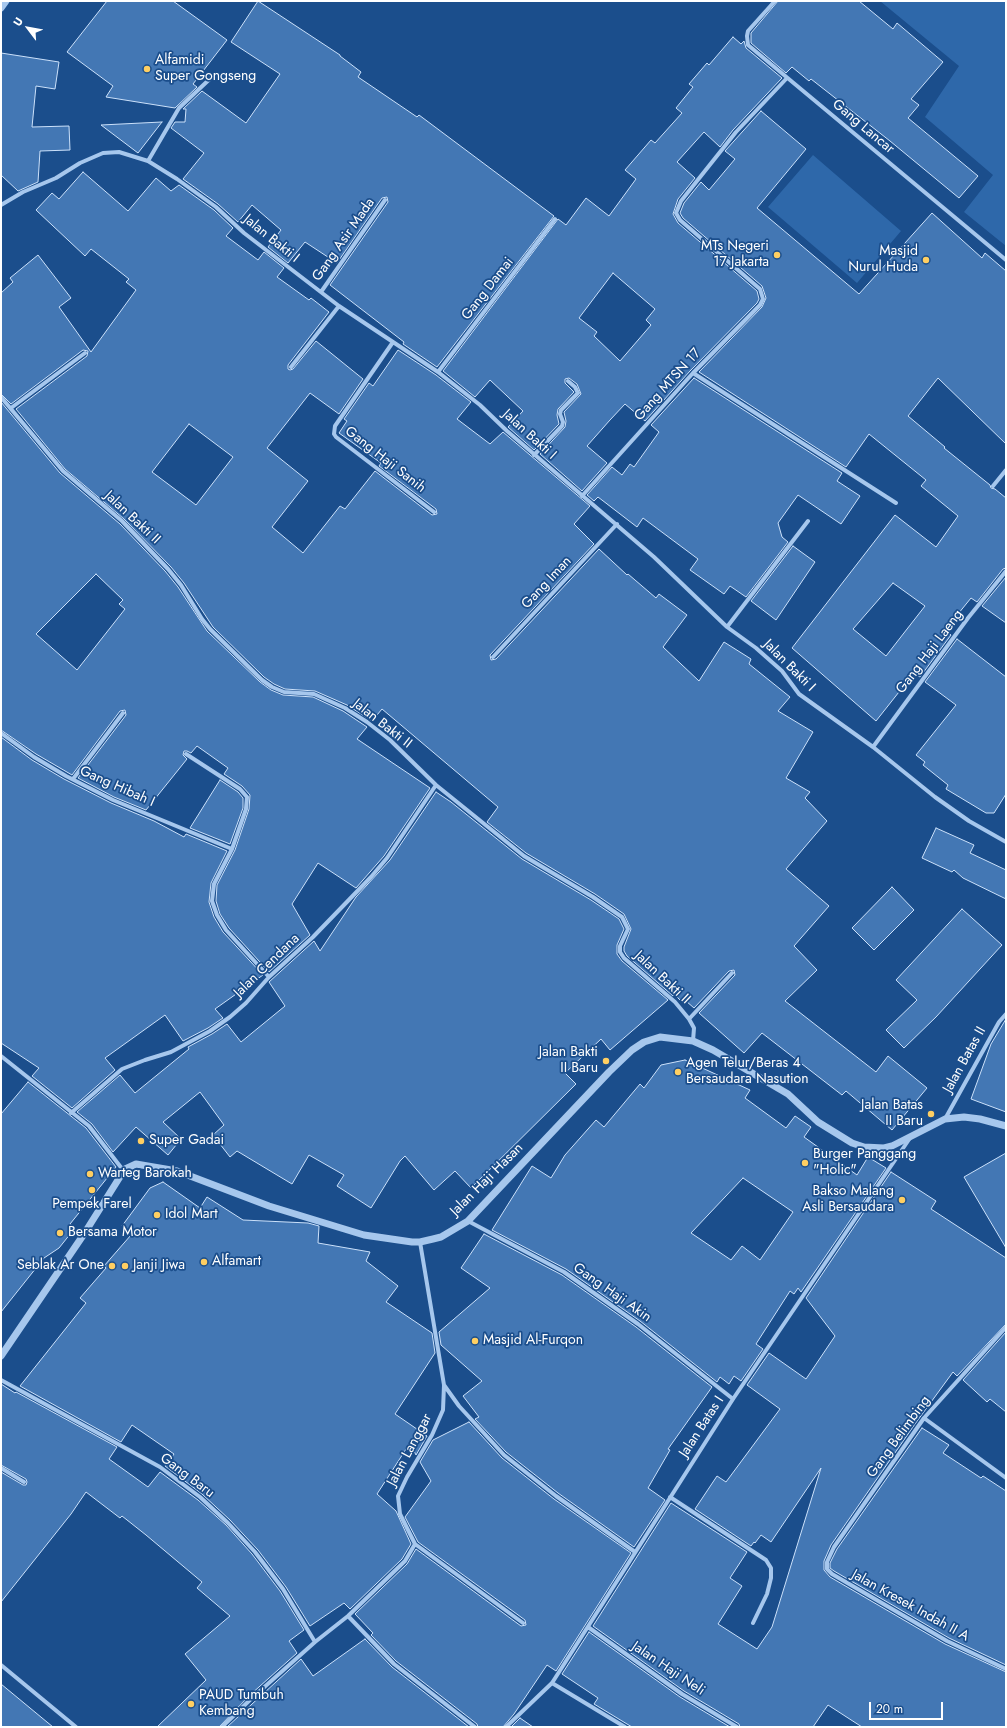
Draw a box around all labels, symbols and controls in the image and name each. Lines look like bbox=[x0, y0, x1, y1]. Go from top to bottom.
north arrow bbox=[8, 8, 48, 48]
text: U bbox=[9, 14, 27, 29]
place label: Alfamidi Super Gongseng bbox=[155, 53, 256, 86]
marker: Alfamidi Super Gongseng bbox=[142, 64, 152, 74]
street label: Gang Lancar bbox=[829, 96, 897, 158]
street label: Gang Asir Mada bbox=[309, 195, 379, 285]
street label: Jalan Bakti I bbox=[240, 211, 302, 267]
place label: MTs Negeri 17 Jakarta bbox=[701, 239, 769, 272]
place label: Masjid Nurul Huda bbox=[848, 244, 918, 276]
marker: MTs Negeri 17 Jakarta bbox=[772, 250, 782, 260]
street label: Gang Damai bbox=[458, 254, 518, 324]
marker: Masjid Nurul Huda bbox=[921, 255, 931, 265]
street label: Gang MTSN 17 bbox=[631, 345, 705, 425]
street label: Jalan Bakti I bbox=[499, 406, 559, 464]
street label: Gang Haji Sanih bbox=[341, 423, 429, 497]
street label: Jalan Bakti II bbox=[101, 488, 163, 548]
street label: Gang Iman bbox=[519, 553, 575, 613]
street label: Gang Haji Laeng bbox=[893, 607, 967, 697]
street label: Jalan Bakti I bbox=[759, 636, 819, 696]
street label: Jalan Bakti II bbox=[349, 696, 415, 752]
street label: Gang Hibah I bbox=[77, 763, 157, 811]
street label: Jalan Cendana bbox=[231, 931, 303, 1001]
street label: Jalan Bakti II bbox=[631, 948, 693, 1008]
street label: Jalan Batas II bbox=[940, 1024, 990, 1096]
place label: Jalan Bakti II Baru bbox=[539, 1045, 598, 1078]
marker: Jalan Bakti II Baru bbox=[601, 1056, 611, 1066]
place label: Agen Telur/Beras 4 Bersaudara Nasution bbox=[686, 1056, 809, 1088]
marker: Agen Telur/Beras 4 Bersaudara Nasution bbox=[673, 1067, 683, 1077]
place label: Jalan Batas II Baru bbox=[861, 1098, 923, 1130]
marker: Jalan Batas II Baru bbox=[926, 1109, 936, 1119]
place label: Super Gadai bbox=[149, 1133, 224, 1149]
marker: Super Gadai bbox=[136, 1136, 146, 1146]
street label: Jalan Haji Hasan bbox=[447, 1140, 527, 1220]
place label: Burger Panggang "Holic" bbox=[813, 1147, 916, 1180]
marker: Burger Panggang "Holic" bbox=[800, 1158, 810, 1168]
place label: Warteg Barokah bbox=[98, 1166, 192, 1182]
marker: Warteg Barokah bbox=[85, 1169, 95, 1179]
place label: Bakso Malang Asli Bersaudara bbox=[802, 1184, 894, 1216]
marker: Pempek Farel bbox=[87, 1185, 97, 1195]
marker: Bakso Malang Asli Bersaudara bbox=[897, 1195, 907, 1205]
place label: Pempek Farel bbox=[52, 1197, 132, 1213]
place label: Idol Mart bbox=[165, 1207, 218, 1223]
marker: Idol Mart bbox=[152, 1210, 162, 1220]
place label: Bersama Motor bbox=[68, 1225, 157, 1241]
marker: Bersama Motor bbox=[55, 1228, 65, 1238]
place label: Alfamart bbox=[212, 1254, 261, 1270]
marker: Alfamart bbox=[199, 1257, 209, 1267]
place label: Seblak Ar One bbox=[17, 1258, 104, 1274]
place label: Janji Jiwa bbox=[133, 1258, 185, 1274]
street label: Gang Haji Akin bbox=[570, 1260, 654, 1326]
marker: Seblak Ar One bbox=[107, 1261, 117, 1271]
marker: Janji Jiwa bbox=[120, 1261, 130, 1271]
place label: Masjid Al-Furqon bbox=[483, 1333, 583, 1349]
marker: Masjid Al-Furqon bbox=[470, 1336, 480, 1346]
street label: Jalan Batas I bbox=[676, 1393, 728, 1461]
street label: Gang Belimbing bbox=[864, 1393, 934, 1481]
street label: Jalan Langgar bbox=[384, 1411, 436, 1489]
street label: Gang Baru bbox=[156, 1450, 218, 1502]
street label: Jalan Kresek Indah II A bbox=[848, 1567, 972, 1645]
street label: Jalan Haji Neli bbox=[628, 1638, 708, 1700]
place label: PAUD Tumbuh Kembang bbox=[199, 1688, 284, 1720]
scale bar bbox=[871, 1694, 945, 1720]
marker: PAUD Tumbuh Kembang bbox=[186, 1699, 196, 1709]
text: 20 m bbox=[876, 1700, 903, 1718]

